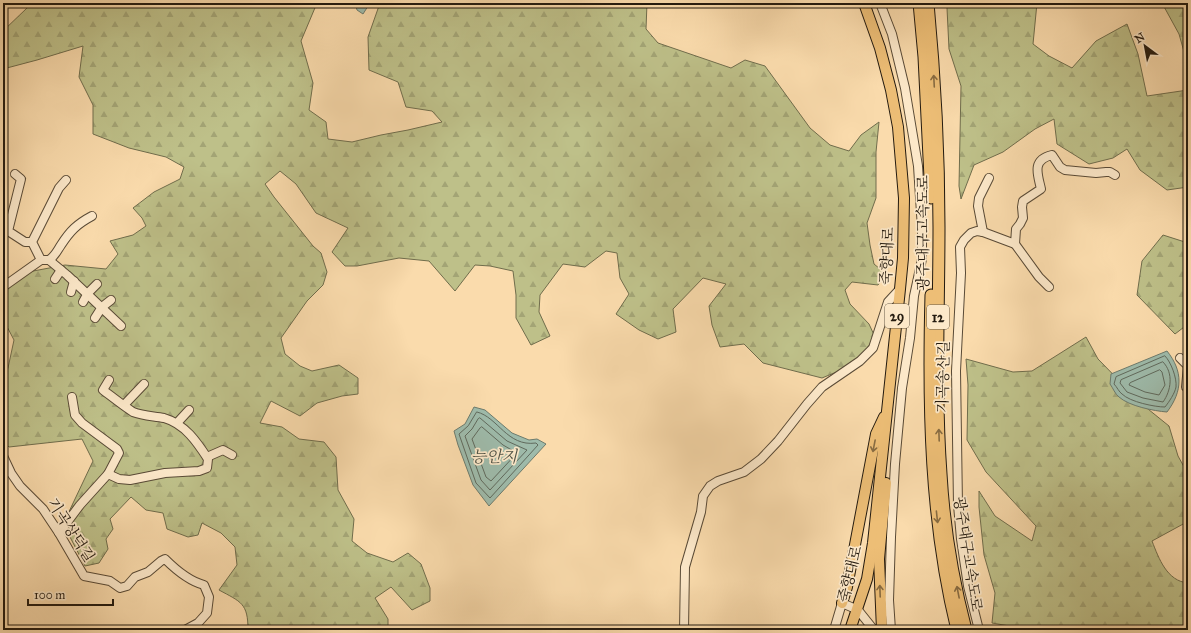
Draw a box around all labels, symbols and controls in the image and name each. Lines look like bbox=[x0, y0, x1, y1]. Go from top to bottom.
north arrow bbox=[1125, 26, 1165, 66]
text: N bbox=[1133, 30, 1148, 46]
one-way arrow bbox=[931, 75, 938, 88]
street label: 광주대구고속도로 bbox=[914, 175, 932, 291]
street label: 죽향대로 bbox=[876, 226, 898, 285]
road number: 29 bbox=[885, 304, 909, 328]
road number: 12 bbox=[927, 305, 949, 329]
street label: 기곡송산길 bbox=[933, 341, 953, 413]
one-way arrow bbox=[936, 429, 943, 442]
one-way arrow bbox=[870, 439, 878, 452]
water label: 능안지 bbox=[471, 447, 519, 466]
street label: 기곡상덕길 bbox=[44, 495, 98, 565]
street label: 광주대구고속도로 bbox=[950, 495, 986, 613]
one-way arrow bbox=[933, 510, 940, 523]
street label: 죽향대로 bbox=[834, 543, 866, 604]
scale bar bbox=[28, 581, 113, 607]
one-way arrow bbox=[876, 585, 884, 598]
one-way arrow bbox=[953, 586, 961, 599]
text: 100 m bbox=[34, 588, 65, 602]

